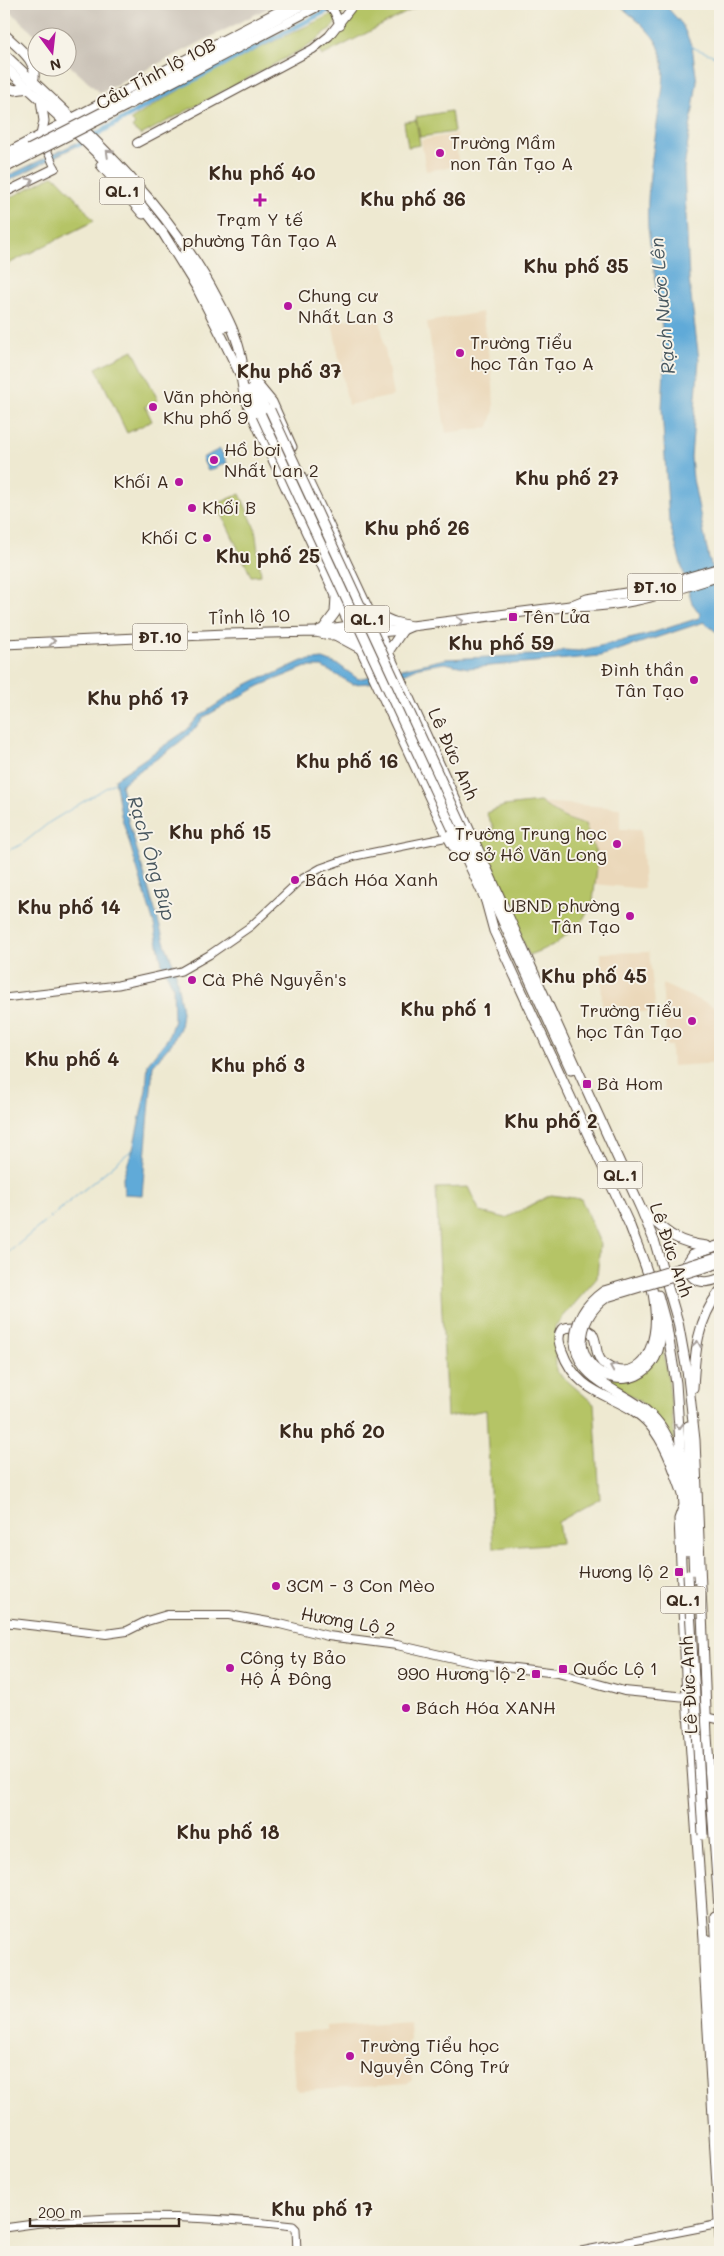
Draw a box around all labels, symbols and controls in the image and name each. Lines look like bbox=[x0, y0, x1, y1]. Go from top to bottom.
north arrow bbox=[28, 28, 78, 78]
street label: Cầu Tỉnh lộ 10B bbox=[91, 31, 220, 115]
text: N bbox=[48, 54, 63, 76]
place label: Trường Mầm non Tân Tạo A bbox=[450, 130, 573, 175]
marker: Trường Mầm non Tân Tạo A bbox=[434, 147, 446, 159]
one-way arrow bbox=[105, 150, 114, 159]
district label: Khu phố 40 bbox=[209, 160, 315, 185]
one-way arrow bbox=[24, 177, 33, 187]
road number: QL.1 bbox=[100, 178, 144, 205]
district label: Khu phố 36 bbox=[360, 186, 466, 211]
marker: Trạm Y tế phường Tân Tạo A bbox=[253, 193, 267, 207]
place label: Trạm Y tế phường Tân Tạo A bbox=[182, 207, 338, 252]
water label: Rạch Nước Lên bbox=[643, 237, 680, 375]
district label: Khu phố 35 bbox=[523, 253, 629, 278]
place label: Chung cư Nhất Lan 3 bbox=[298, 283, 393, 328]
marker: Chung cư Nhất Lan 3 bbox=[282, 300, 294, 312]
place label: Trường Tiểu học Tân Tạo A bbox=[470, 330, 594, 375]
marker: Trường Tiểu học Tân Tạo A bbox=[454, 347, 466, 359]
district label: Khu phố 37 bbox=[237, 358, 342, 383]
place label: Văn phòng Khu phố 9 bbox=[163, 384, 252, 429]
marker: Văn phòng Khu phố 9 bbox=[147, 401, 159, 413]
place label: Hồ bơi Nhất Lan 2 bbox=[224, 437, 319, 482]
marker: Hồ bơi Nhất Lan 2 bbox=[208, 454, 220, 466]
district label: Khu phố 27 bbox=[515, 465, 619, 490]
place label: Khối A bbox=[114, 469, 169, 493]
marker: Khối A bbox=[173, 476, 185, 488]
place label: Khối B bbox=[202, 495, 256, 519]
marker: Khối B bbox=[186, 502, 198, 514]
district label: Khu phố 26 bbox=[365, 515, 469, 540]
place label: Khối C bbox=[141, 525, 197, 549]
marker: Khối C bbox=[201, 532, 213, 544]
district label: Khu phố 25 bbox=[216, 543, 320, 568]
road number: ĐT.10 bbox=[628, 574, 682, 600]
street label: Tỉnh lộ 10 bbox=[208, 603, 290, 629]
place label: Tên Lửa bbox=[523, 604, 590, 628]
road number: QL.1 bbox=[344, 606, 390, 632]
marker: Tên Lửa bbox=[507, 611, 519, 623]
one-way arrow bbox=[456, 616, 464, 626]
road number: ĐT.10 bbox=[132, 624, 188, 650]
district label: Khu phố 59 bbox=[448, 630, 554, 655]
one-way arrow bbox=[49, 636, 57, 647]
place label: Đình thần Tân Tạo bbox=[600, 657, 684, 702]
marker: Đình thần Tân Tạo bbox=[688, 674, 700, 686]
district label: Khu phố 17 bbox=[87, 685, 189, 710]
street label: Lê Đức Anh bbox=[423, 704, 485, 803]
district label: Khu phố 16 bbox=[296, 748, 398, 773]
water label: Rạch Ông Búp bbox=[123, 793, 182, 923]
district label: Khu phố 15 bbox=[169, 819, 271, 844]
place label: Trường Trung học cơ sở Hồ Văn Long bbox=[448, 821, 607, 866]
marker: Trường Trung học cơ sở Hồ Văn Long bbox=[611, 838, 623, 850]
place label: Bách Hóa Xanh bbox=[305, 867, 438, 891]
marker: Bách Hóa Xanh bbox=[289, 874, 301, 886]
place label: UBND phường Tân Tạo bbox=[503, 893, 620, 938]
district label: Khu phố 14 bbox=[17, 894, 121, 919]
marker: UBND phường Tân Tạo bbox=[624, 910, 636, 922]
district label: Khu phố 45 bbox=[541, 963, 647, 988]
place label: Cà Phê Nguyễn's bbox=[202, 967, 347, 991]
marker: Cà Phê Nguyễn's bbox=[186, 974, 198, 986]
district label: Khu phố 1 bbox=[400, 996, 492, 1021]
place label: Trường Tiểu học Tân Tạo bbox=[576, 998, 682, 1043]
marker: Trường Tiểu học Tân Tạo bbox=[686, 1015, 698, 1027]
district label: Khu phố 4 bbox=[25, 1046, 119, 1071]
district label: Khu phố 3 bbox=[211, 1052, 305, 1077]
place label: Bà Hom bbox=[597, 1071, 663, 1095]
marker: Bà Hom bbox=[581, 1078, 593, 1090]
district label: Khu phố 2 bbox=[504, 1108, 598, 1133]
road number: QL.1 bbox=[598, 1162, 642, 1188]
street label: Lê Đức Anh bbox=[645, 1199, 699, 1300]
one-way arrow bbox=[691, 1340, 701, 1349]
one-way arrow bbox=[609, 1363, 618, 1374]
district label: Khu phố 20 bbox=[279, 1418, 385, 1443]
one-way arrow bbox=[674, 1422, 685, 1430]
place label: Hương lộ 2 bbox=[578, 1559, 669, 1583]
marker: Hương lộ 2 bbox=[673, 1566, 685, 1578]
place label: 3CM - 3 Con Mèo bbox=[286, 1573, 435, 1597]
marker: 3CM - 3 Con Mèo bbox=[270, 1580, 282, 1592]
road number: QL.1 bbox=[660, 1586, 706, 1614]
street label: Hương Lộ 2 bbox=[299, 1601, 397, 1641]
street label: Lê Đức Anh bbox=[673, 1635, 703, 1735]
place label: Công ty Bảo Hộ Á Đông bbox=[240, 1645, 346, 1690]
place label: Quốc Lộ 1 bbox=[573, 1656, 658, 1680]
place label: 990 Hương lộ 2 bbox=[397, 1661, 526, 1685]
marker: Công ty Bảo Hộ Á Đông bbox=[224, 1662, 236, 1674]
marker: Quốc Lộ 1 bbox=[557, 1663, 569, 1675]
marker: 990 Hương lộ 2 bbox=[530, 1668, 542, 1680]
place label: Bách Hóa XANH bbox=[416, 1695, 556, 1719]
marker: Bách Hóa XANH bbox=[400, 1702, 412, 1714]
district label: Khu phố 18 bbox=[177, 1819, 280, 1844]
place label: Trường Tiểu học Nguyễn Công Trứ bbox=[360, 2033, 510, 2078]
marker: Trường Tiểu học Nguyễn Công Trứ bbox=[344, 2050, 356, 2062]
scale bar bbox=[30, 2196, 179, 2228]
district label: Khu phố 17 bbox=[271, 2196, 373, 2221]
text: 200 m bbox=[38, 2202, 82, 2222]

